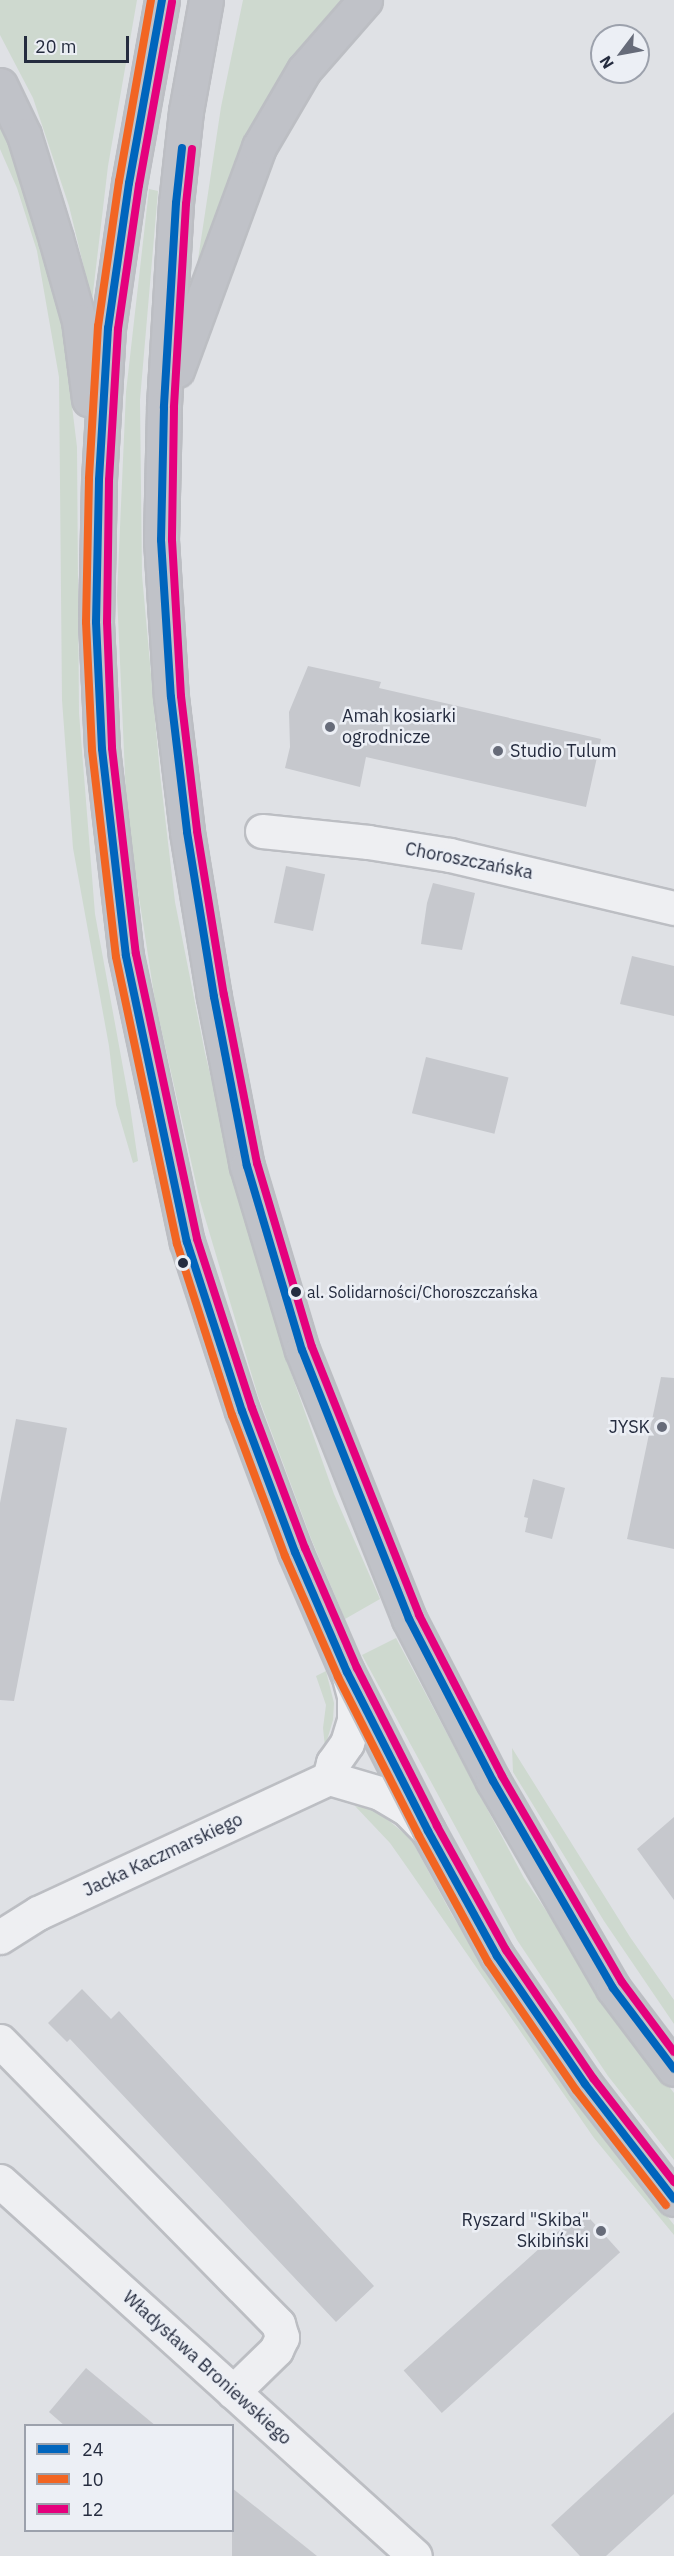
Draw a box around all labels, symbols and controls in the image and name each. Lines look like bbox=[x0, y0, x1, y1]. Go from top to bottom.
scale bar bbox=[27, 24, 132, 62]
north arrow bbox=[590, 24, 650, 84]
text: 20 m bbox=[35, 35, 77, 58]
text: N bbox=[595, 52, 618, 73]
place label: Amah kosiarki ogrodnicze bbox=[342, 706, 456, 748]
marker: Amah kosiarki ogrodnicze bbox=[323, 720, 337, 734]
place label: Studio Tulum bbox=[510, 740, 617, 762]
marker: Studio Tulum bbox=[491, 744, 505, 758]
street label: Choroszczańska bbox=[403, 838, 535, 884]
unlabelled marker bbox=[177, 1257, 189, 1269]
place label: al. Solidarności/Choroszczańska bbox=[307, 1282, 538, 1302]
marker: al. Solidarności/Choroszczańska bbox=[290, 1286, 302, 1298]
place label: JYSK bbox=[609, 1416, 650, 1438]
marker: JYSK bbox=[655, 1420, 669, 1434]
street label: Jacka Kaczmarskiego bbox=[80, 1809, 246, 1901]
place label: Ryszard "Skiba" Skibiński bbox=[462, 2210, 589, 2252]
marker: Ryszard "Skiba" Skibiński bbox=[594, 2224, 608, 2238]
street label: Władysława Broniewskiego bbox=[118, 2286, 296, 2450]
legend bbox=[24, 2424, 234, 2532]
text: 24 bbox=[82, 2438, 104, 2461]
text: 10 bbox=[82, 2468, 104, 2491]
text: 12 bbox=[82, 2498, 104, 2521]

